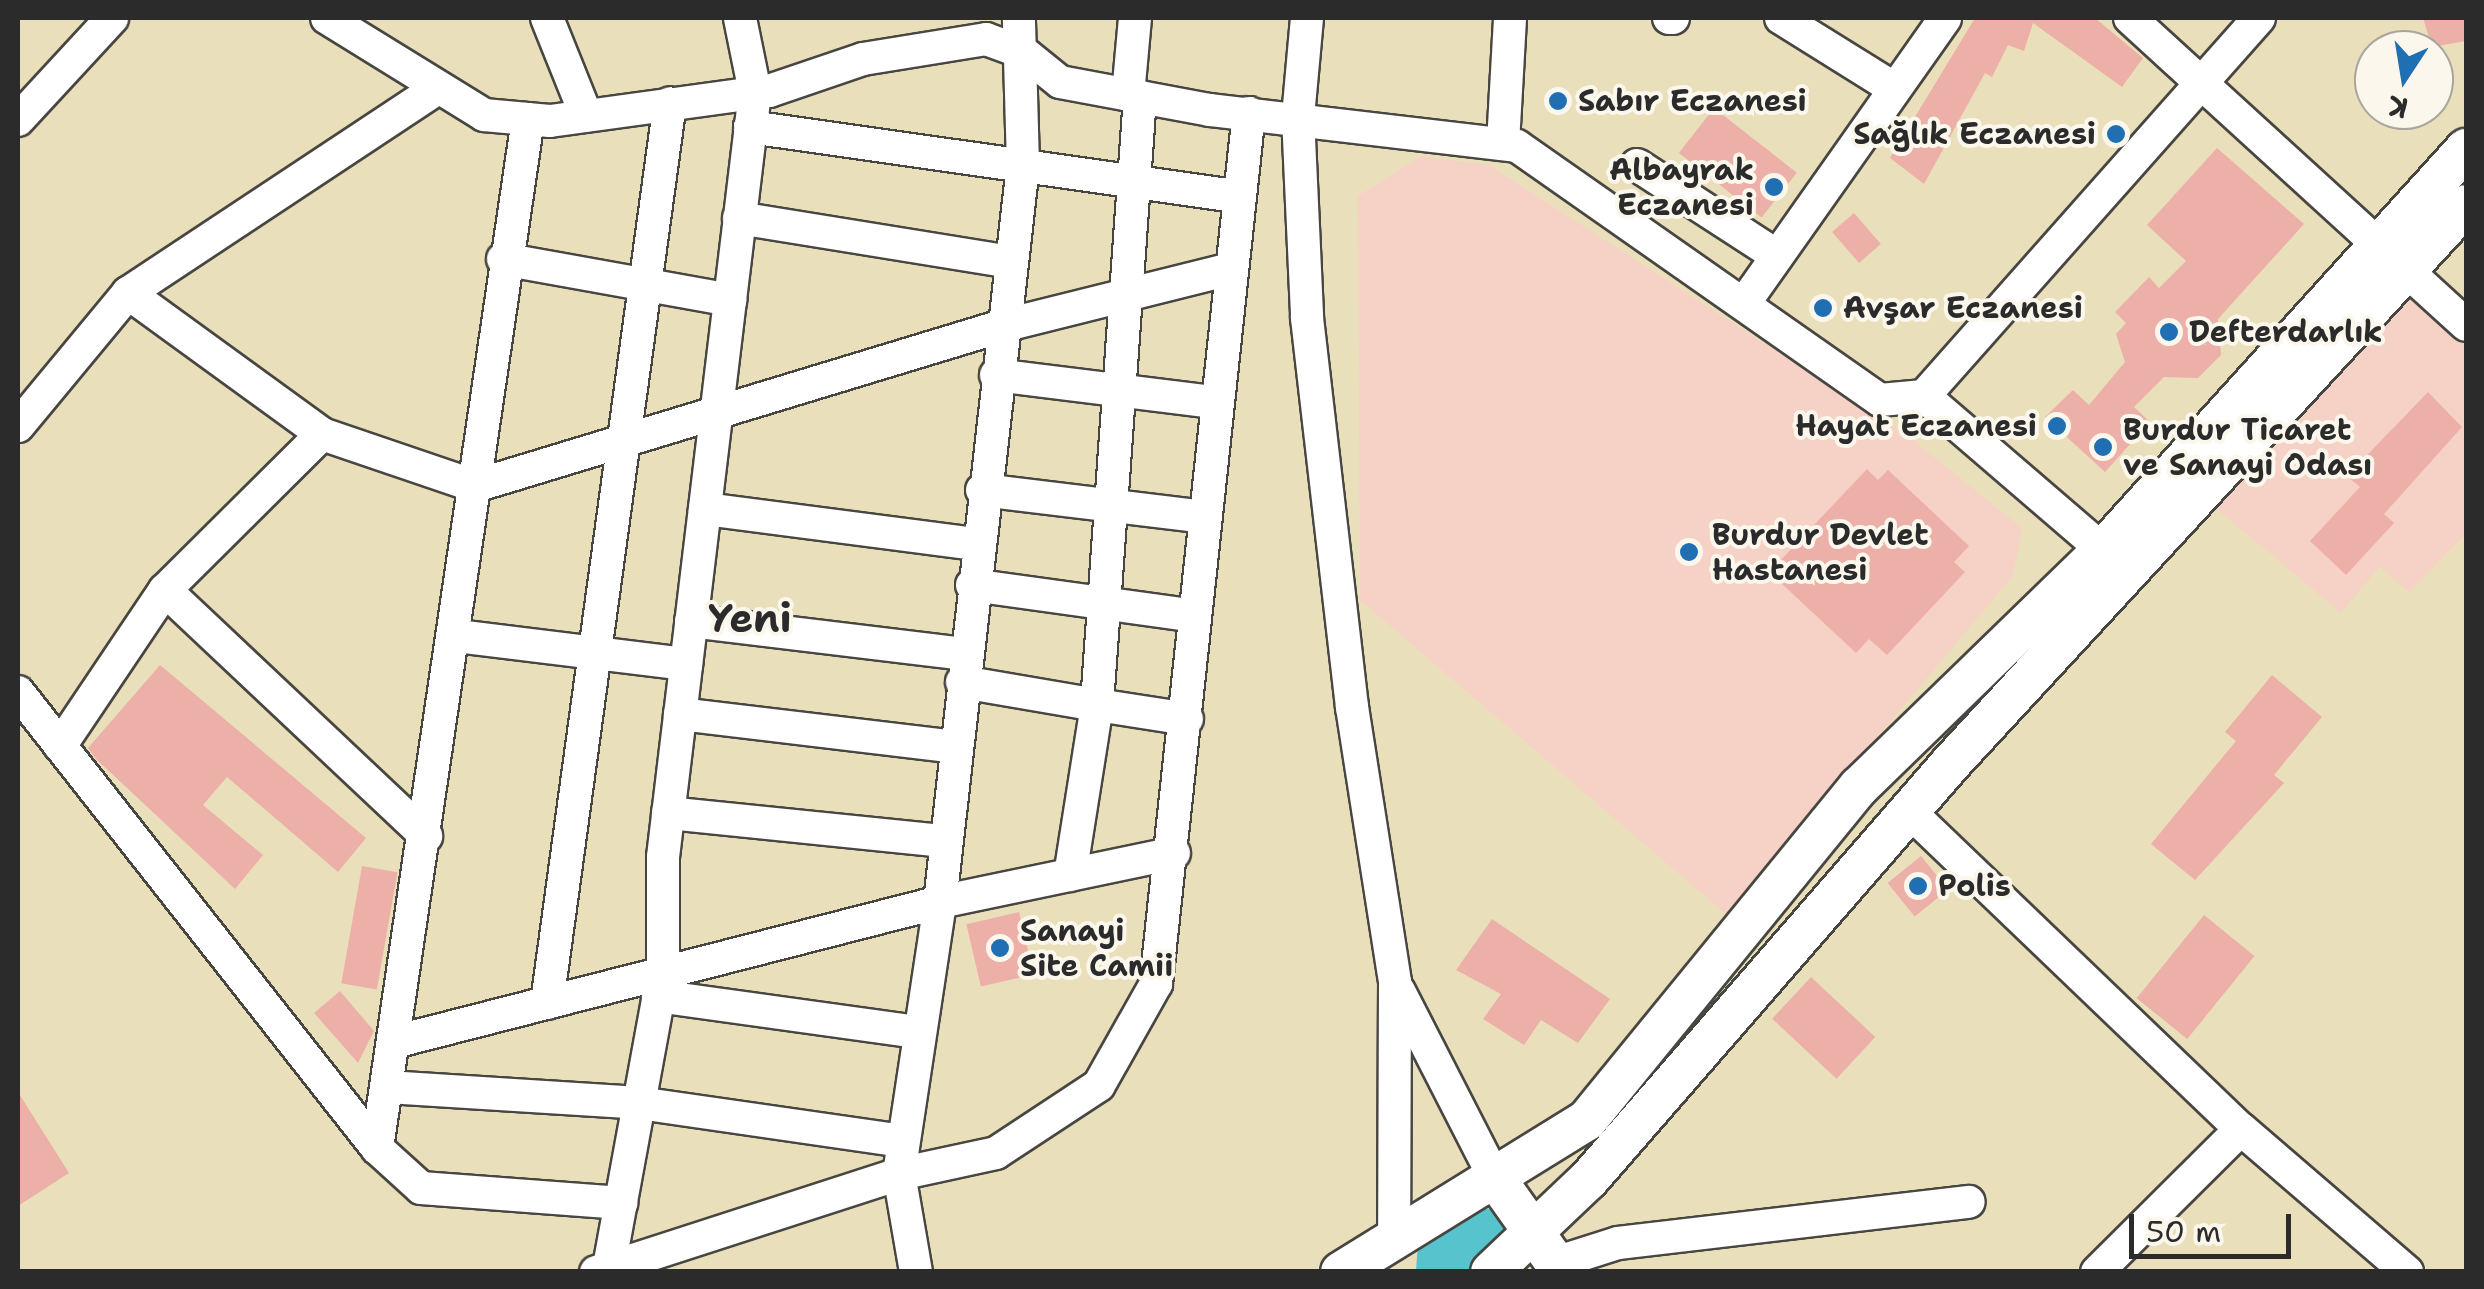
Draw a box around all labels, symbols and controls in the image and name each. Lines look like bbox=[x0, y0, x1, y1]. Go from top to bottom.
north arrow bbox=[2354, 30, 2454, 130]
place label: Sabır Eczanesi bbox=[1578, 83, 1807, 119]
text: K bbox=[2385, 87, 2411, 128]
marker: Sabır Eczanesi bbox=[1547, 90, 1569, 112]
place label: Sağlık Eczanesi bbox=[1853, 116, 2096, 152]
marker: Sağlık Eczanesi bbox=[2105, 123, 2127, 145]
place label: Albayrak Eczanesi bbox=[1609, 152, 1754, 222]
marker: Albayrak Eczanesi bbox=[1763, 176, 1785, 198]
place label: Avşar Eczanesi bbox=[1843, 290, 2083, 326]
marker: Avşar Eczanesi bbox=[1812, 297, 1834, 319]
place label: Defterdarlık bbox=[2189, 314, 2382, 350]
marker: Defterdarlık bbox=[2158, 321, 2180, 343]
place label: Hayat Eczanesi bbox=[1795, 408, 2037, 444]
place label: Burdur Ticaret ve Sanayi Odası bbox=[2123, 412, 2372, 482]
marker: Hayat Eczanesi bbox=[2046, 415, 2068, 437]
marker: Burdur Ticaret ve Sanayi Odası bbox=[2092, 436, 2114, 458]
place label: Burdur Devlet Hastanesi bbox=[1712, 517, 1928, 588]
marker: Burdur Devlet Hastanesi bbox=[1676, 539, 1702, 565]
district label: Yeni bbox=[708, 594, 792, 642]
place label: Polis bbox=[1938, 868, 2011, 904]
marker: Polis bbox=[1907, 875, 1929, 897]
place label: Sanayi Site Camii bbox=[1020, 913, 1173, 984]
marker: Sanayi Site Camii bbox=[989, 937, 1011, 959]
scale bar bbox=[2134, 1194, 2296, 1256]
text: 50 m bbox=[2146, 1211, 2221, 1252]

